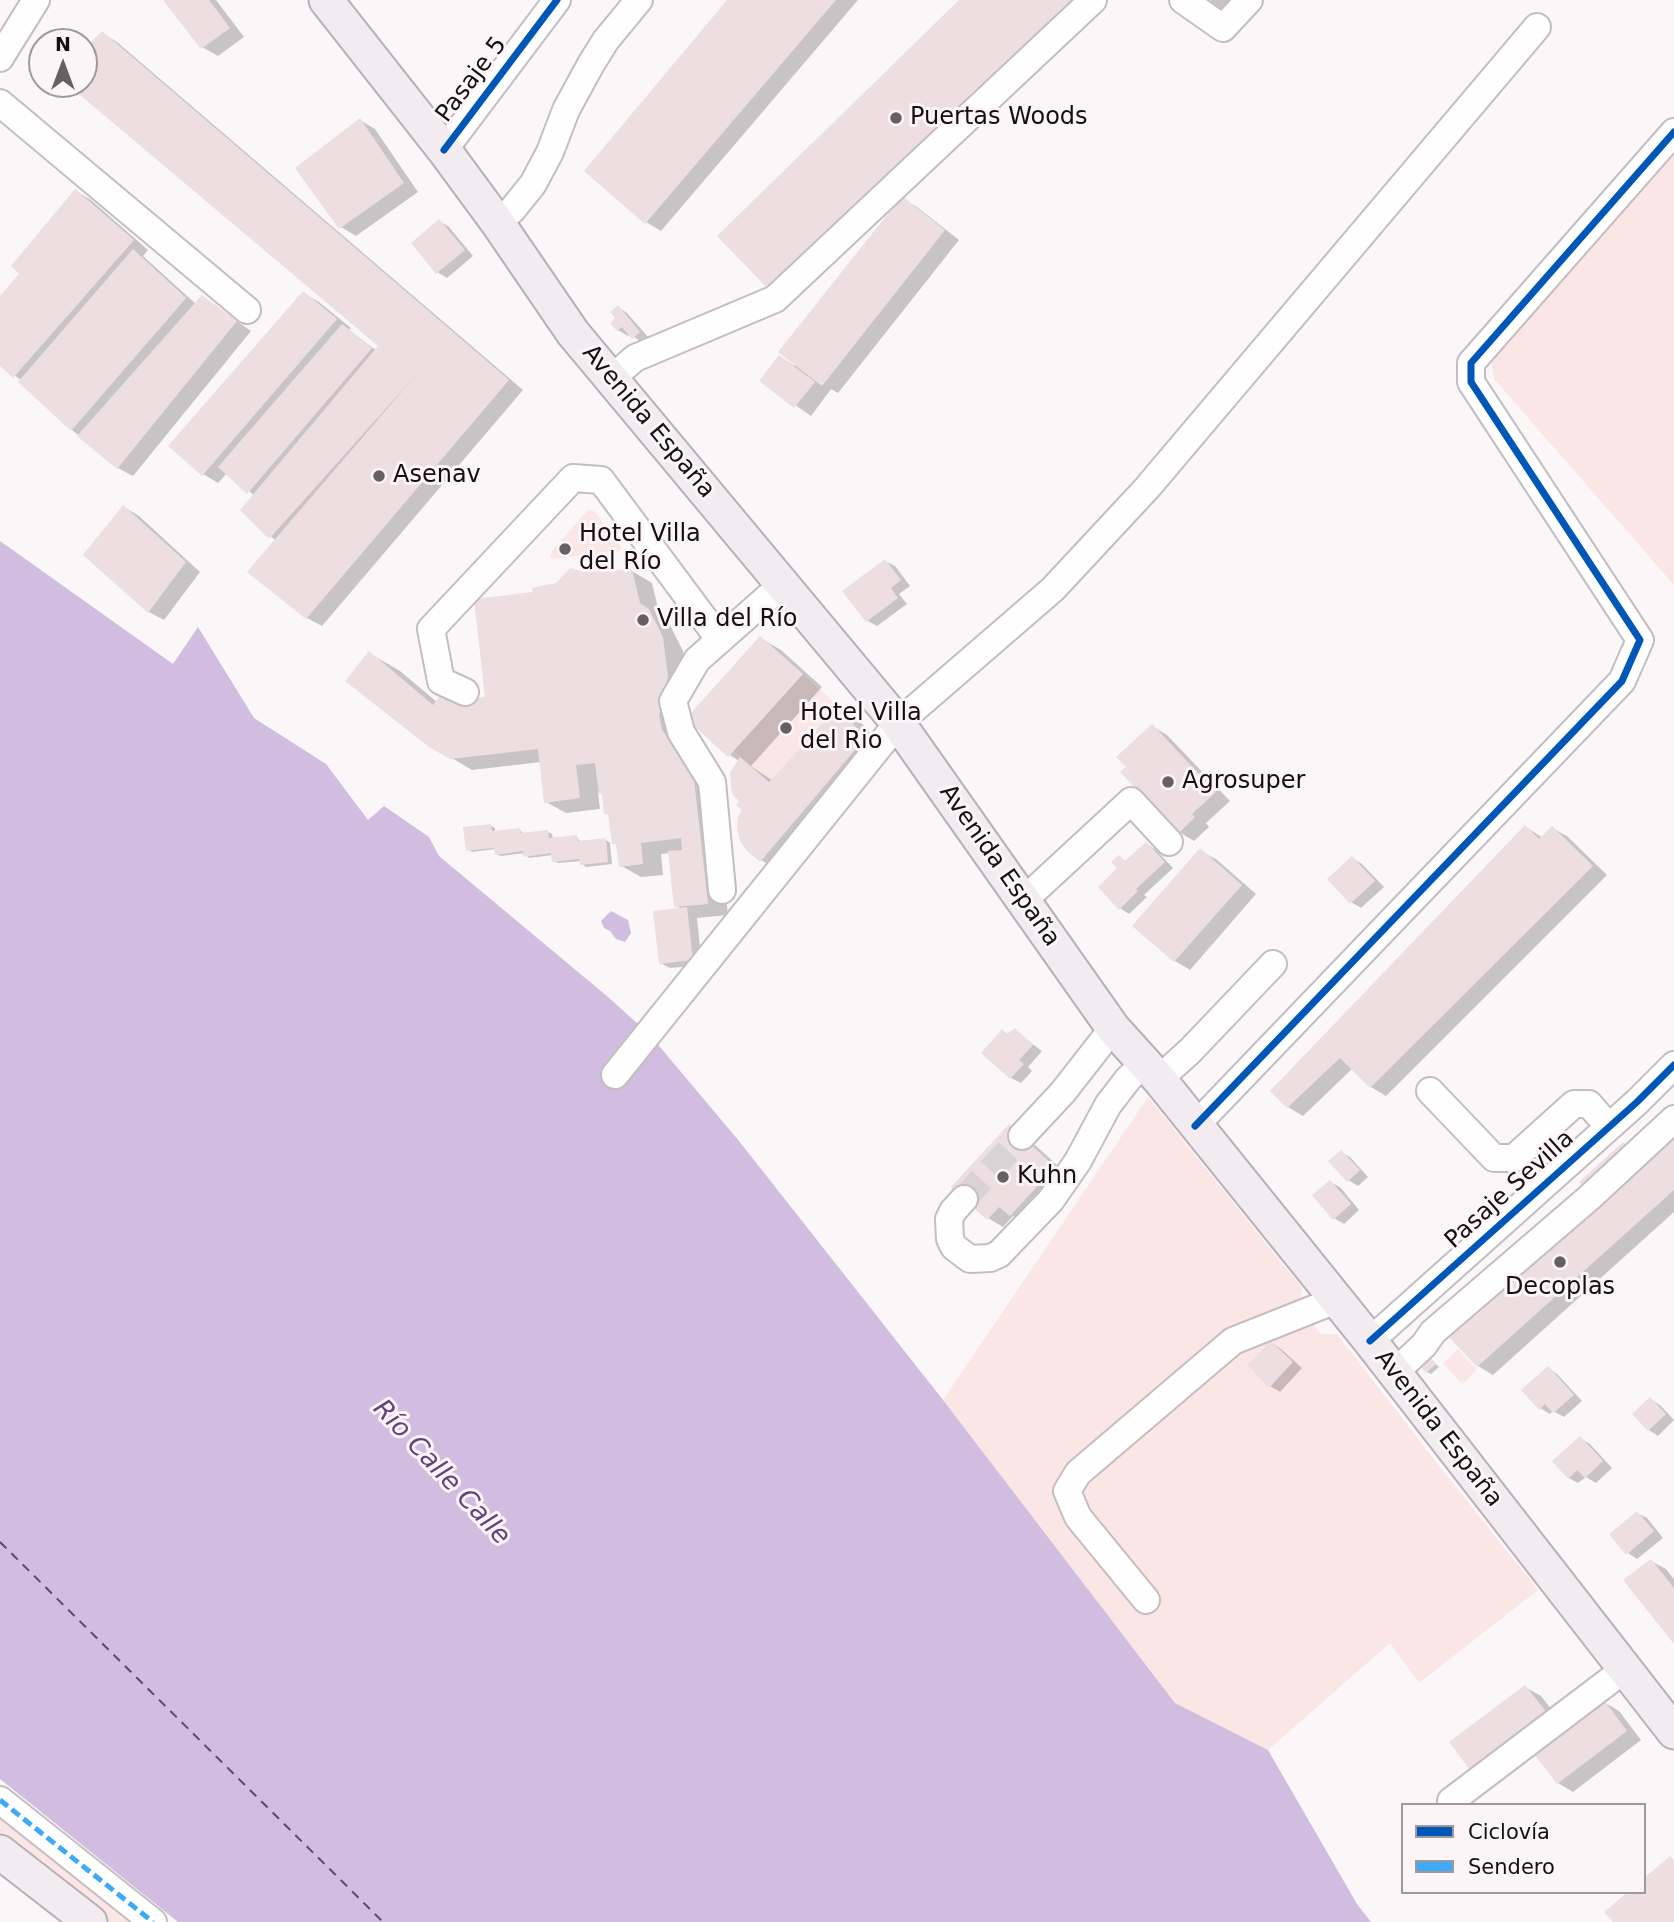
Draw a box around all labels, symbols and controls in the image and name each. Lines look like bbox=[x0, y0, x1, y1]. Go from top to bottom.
north arrow bbox=[28, 28, 98, 98]
street label: Pasaje 5 bbox=[431, 32, 513, 128]
text: N bbox=[55, 33, 71, 55]
place label: Puertas Woods bbox=[910, 104, 1088, 132]
marker: Puertas Woods bbox=[888, 110, 904, 126]
street label: Avenida España bbox=[576, 340, 720, 504]
place label: Asenav bbox=[393, 462, 481, 490]
marker: Asenav bbox=[371, 468, 387, 484]
place label: Hotel Villa del Río bbox=[579, 521, 701, 577]
marker: Hotel Villa del Río bbox=[557, 541, 573, 557]
place label: Villa del Río bbox=[657, 606, 798, 634]
marker: Villa del Río bbox=[635, 612, 651, 628]
place label: Hotel Villa del Rio bbox=[800, 700, 922, 756]
marker: Hotel Villa del Rio bbox=[778, 720, 794, 736]
place label: Agrosuper bbox=[1182, 768, 1305, 796]
marker: Agrosuper bbox=[1160, 774, 1176, 790]
street label: Avenida España bbox=[932, 780, 1066, 952]
street label: Pasaje Sevilla bbox=[1440, 1125, 1580, 1255]
place label: Kuhn bbox=[1017, 1163, 1077, 1191]
marker: Kuhn bbox=[995, 1169, 1011, 1185]
marker: Decoplas bbox=[1552, 1254, 1568, 1270]
place label: Decoplas bbox=[1505, 1274, 1615, 1302]
street label: Avenida España bbox=[1368, 1345, 1508, 1513]
water label: Río Calle Calle bbox=[366, 1394, 516, 1552]
legend bbox=[1401, 1803, 1646, 1894]
text: Ciclovía bbox=[1468, 1820, 1550, 1844]
text: Sendero bbox=[1468, 1855, 1555, 1879]

